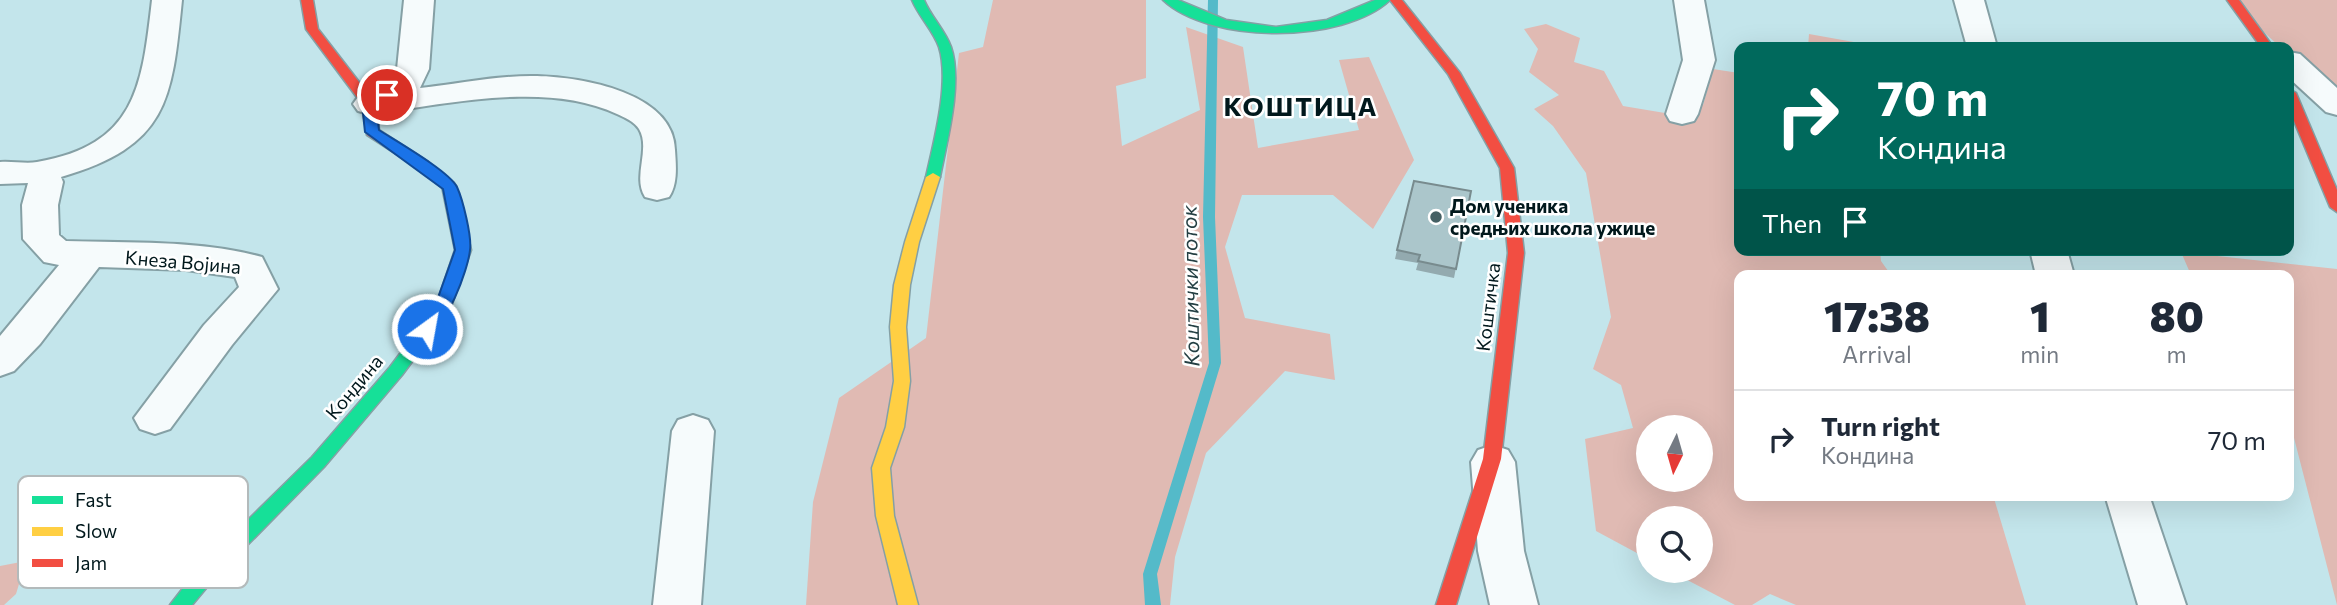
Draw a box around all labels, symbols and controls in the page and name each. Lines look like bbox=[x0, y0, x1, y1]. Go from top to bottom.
pin bbox=[357, 65, 417, 125]
text: 70 m bbox=[1877, 66, 1988, 126]
icon: right bbox=[1762, 70, 1853, 161]
icon: arrive bbox=[368, 76, 406, 114]
district label: КОШТИЦА bbox=[1223, 90, 1379, 121]
text: Кондина bbox=[1877, 126, 2007, 166]
place label: Дом ученика средњих школа ужице bbox=[1450, 194, 1655, 239]
icon: arrive bbox=[1836, 203, 1874, 241]
water label: Коштички поток bbox=[1176, 204, 1203, 367]
text: Then bbox=[1762, 207, 1822, 238]
marker: Дом ученика средњих школа ужице bbox=[1428, 209, 1444, 225]
street label: Кнеза Војина bbox=[124, 245, 242, 278]
street label: Коштичка bbox=[1471, 261, 1504, 353]
text: 17:38 bbox=[1824, 289, 1930, 341]
text: 1 bbox=[2030, 289, 2050, 341]
text: 80 bbox=[2149, 289, 2204, 341]
position arrow bbox=[390, 292, 464, 366]
text: Arrival bbox=[1842, 340, 1912, 368]
text: min bbox=[2020, 340, 2059, 368]
text: m bbox=[2167, 340, 2187, 368]
street label: Кондина bbox=[320, 350, 387, 424]
text: Turn right bbox=[1821, 410, 1940, 441]
north arrow bbox=[1636, 415, 1713, 492]
map controls bbox=[1636, 415, 1713, 583]
icon: right bbox=[1762, 420, 1800, 458]
text: 70 m bbox=[2208, 424, 2266, 455]
text: Кондина bbox=[1821, 441, 1914, 469]
legend bbox=[18, 476, 248, 588]
text: Fast bbox=[75, 488, 112, 511]
button: search bbox=[1636, 506, 1713, 583]
text: Slow bbox=[75, 519, 117, 542]
text: Jam bbox=[75, 551, 107, 574]

